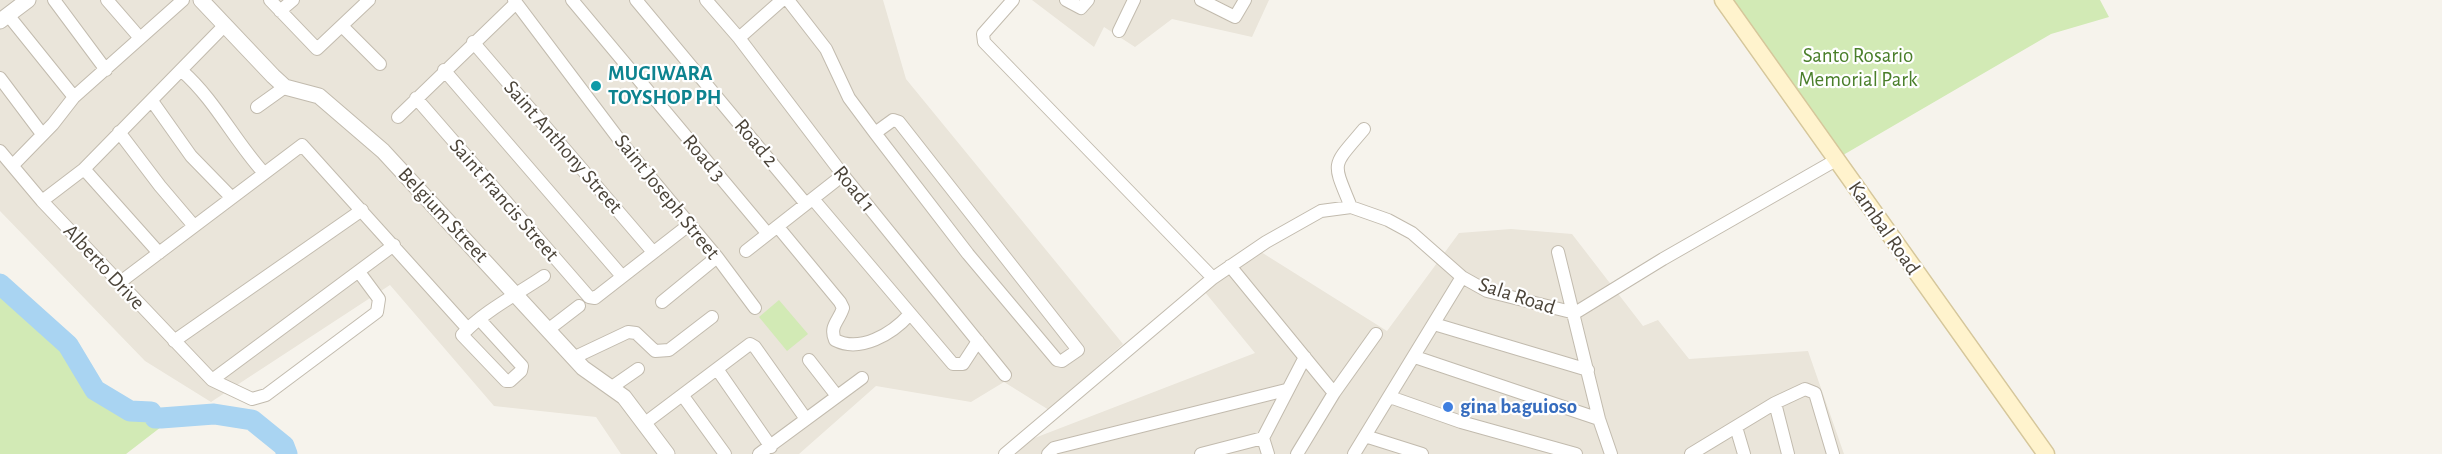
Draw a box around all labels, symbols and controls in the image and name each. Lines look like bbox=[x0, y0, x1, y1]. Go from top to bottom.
park label: Santo Rosario Memorial Park bbox=[1798, 43, 1918, 93]
place label: MUGIWARA TOYSHOP PH bbox=[608, 61, 721, 111]
street label: Saint Anthony Street bbox=[498, 75, 628, 219]
marker: MUGIWARA TOYSHOP PH bbox=[589, 79, 603, 93]
street label: Road 2 bbox=[729, 114, 783, 172]
street label: Saint Joseph Street bbox=[609, 129, 725, 265]
street label: Road 3 bbox=[677, 129, 731, 187]
street label: Saint Francis Street bbox=[444, 133, 564, 267]
street label: Road 1 bbox=[828, 161, 880, 217]
street label: Belgium Street bbox=[392, 162, 494, 268]
street label: Kambal Road bbox=[1843, 176, 1925, 280]
street label: Alberto Drive bbox=[58, 219, 150, 315]
street label: Sala Road bbox=[1475, 272, 1559, 320]
place label: gina baguioso bbox=[1460, 394, 1577, 420]
marker: gina baguioso bbox=[1441, 400, 1455, 414]

